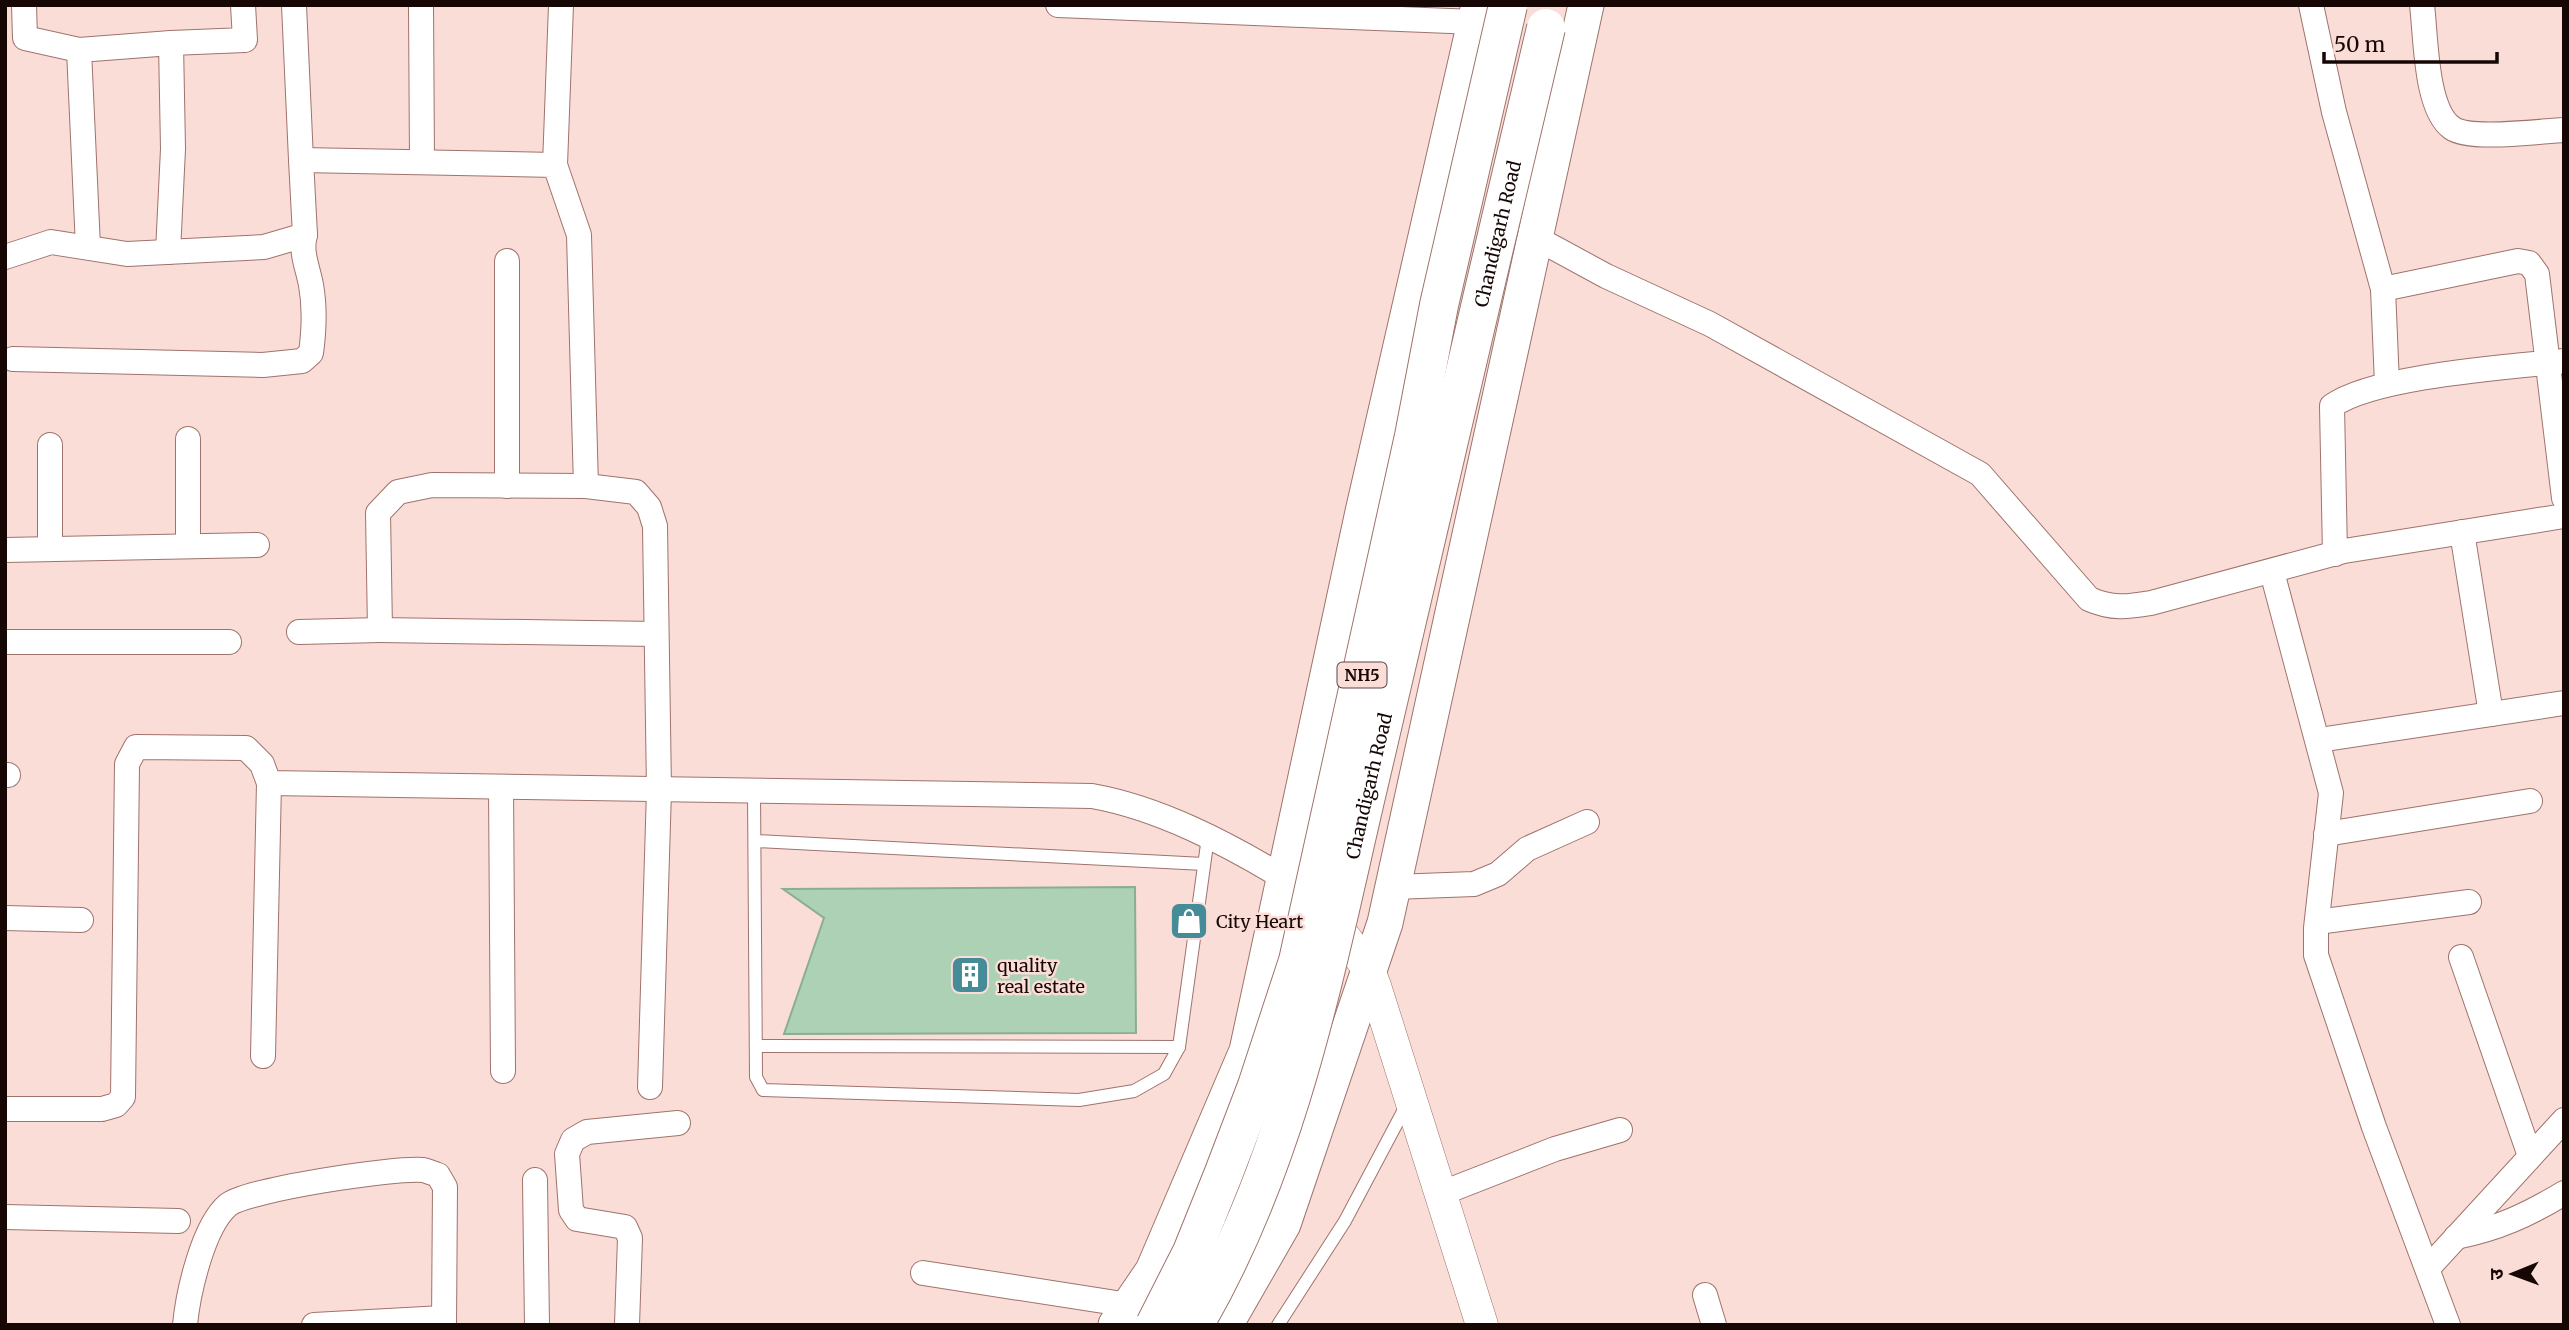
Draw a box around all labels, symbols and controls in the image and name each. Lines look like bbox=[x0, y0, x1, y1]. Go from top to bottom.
scale bar bbox=[2324, 21, 2497, 65]
text: 50 m bbox=[2334, 31, 2385, 58]
street label: Chandigarh Road bbox=[1469, 158, 1526, 309]
road number: NH5 bbox=[1338, 662, 1386, 688]
street label: Chandigarh Road bbox=[1340, 710, 1397, 861]
shop icon: City Heart bbox=[1168, 900, 1210, 942]
place label: City Heart bbox=[1216, 910, 1303, 933]
building icon: quality real estate bbox=[949, 954, 991, 996]
place label: quality real estate bbox=[997, 954, 1085, 998]
north arrow bbox=[2478, 1239, 2548, 1309]
text: उ bbox=[2484, 1268, 2508, 1280]

